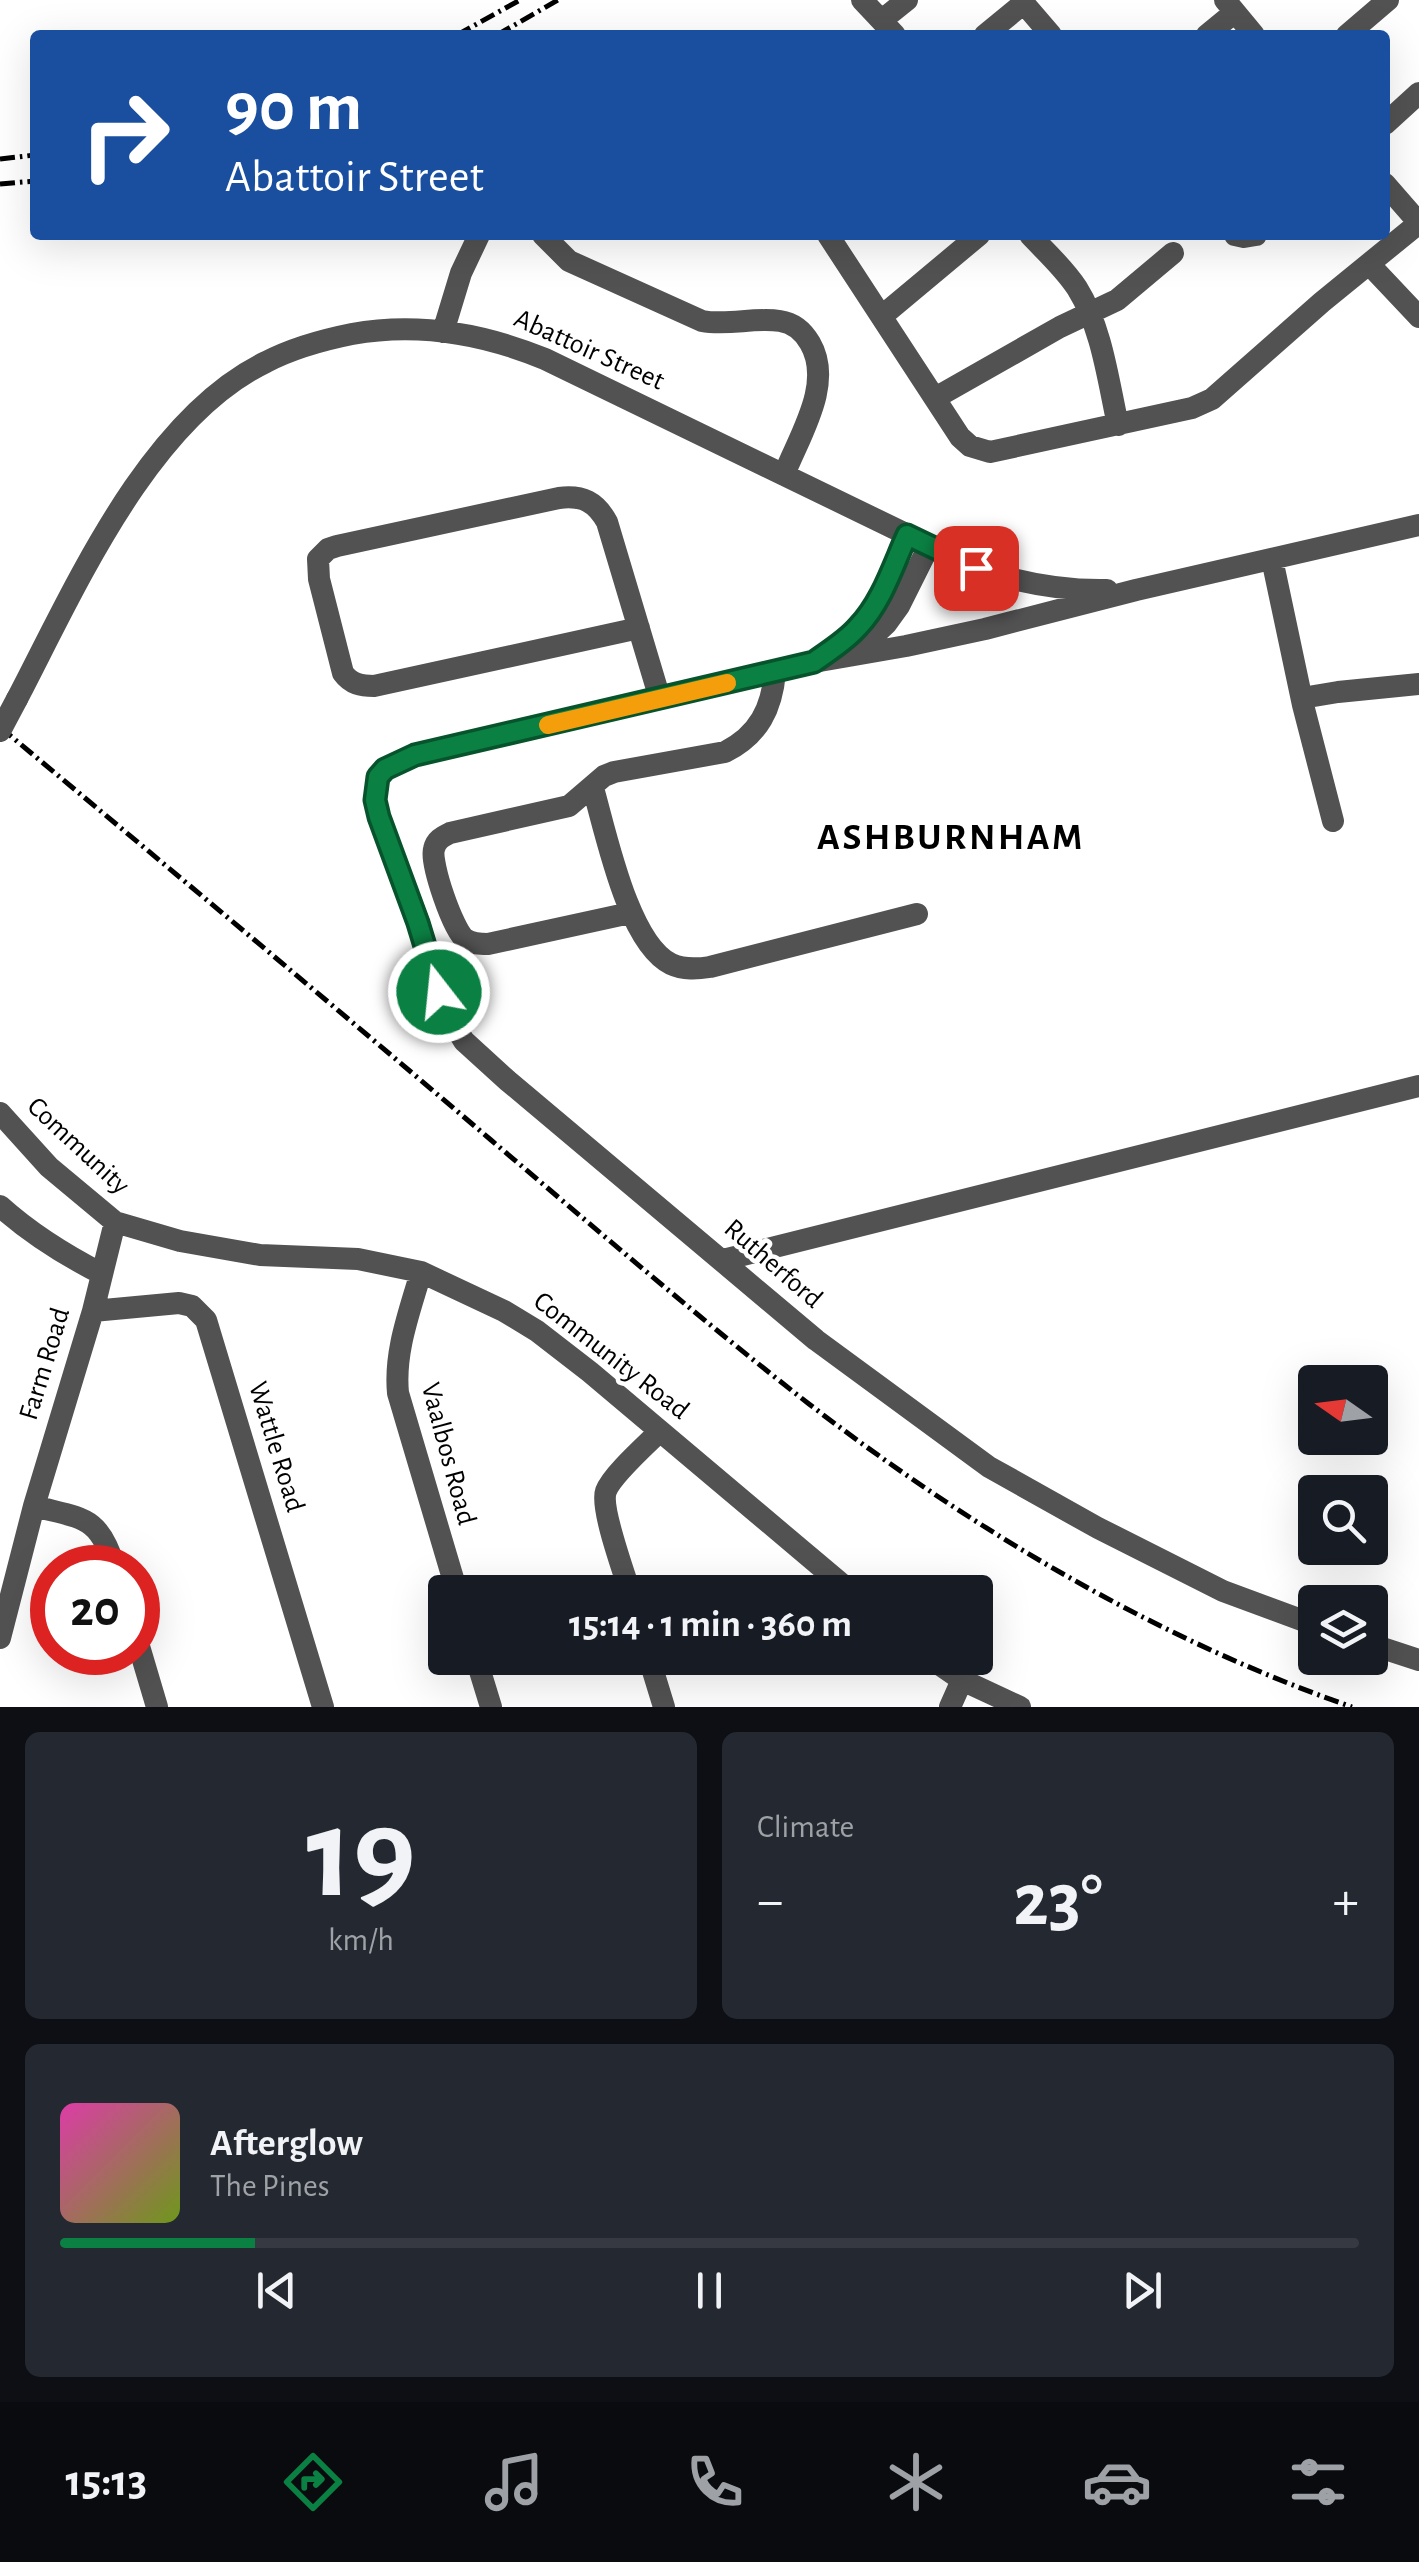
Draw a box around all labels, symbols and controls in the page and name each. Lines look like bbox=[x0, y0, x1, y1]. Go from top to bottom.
icon: right bbox=[60, 70, 190, 200]
text: 90 m bbox=[225, 73, 362, 143]
text: Abattoir Street bbox=[225, 155, 484, 200]
street label: Abattoir Street bbox=[510, 304, 668, 396]
pin bbox=[934, 526, 1019, 611]
icon: arrive bbox=[949, 541, 1004, 596]
district label: ASHBURNHAM bbox=[817, 819, 1085, 857]
position arrow bbox=[387, 940, 491, 1044]
street label: Community bbox=[22, 1092, 134, 1200]
street label: Rutherford bbox=[719, 1214, 827, 1314]
street label: Community Road bbox=[528, 1287, 694, 1425]
street label: Farm Road bbox=[15, 1305, 75, 1423]
north arrow bbox=[1298, 1365, 1388, 1455]
map controls bbox=[1298, 1365, 1388, 1675]
street label: Wattle Road bbox=[243, 1379, 309, 1515]
street label: Vaalbos Road bbox=[416, 1380, 480, 1528]
button: search bbox=[1298, 1475, 1388, 1565]
speed limit sign: 20 bbox=[30, 1545, 160, 1675]
button: layers bbox=[1298, 1585, 1388, 1675]
text: 15:14 · 1 min · 360 m bbox=[569, 1606, 852, 1644]
text: 19 bbox=[306, 1791, 416, 1921]
text: Climate bbox=[757, 1811, 854, 1843]
text: 23° bbox=[1013, 1864, 1103, 1939]
text: − bbox=[757, 1874, 783, 1929]
text: + bbox=[1333, 1874, 1359, 1929]
text: km/h bbox=[328, 1924, 394, 1956]
text: Afterglow bbox=[210, 2125, 363, 2163]
text: The Pines bbox=[210, 2170, 330, 2202]
icon: previous bbox=[249, 2263, 304, 2318]
icon: pause bbox=[682, 2263, 737, 2318]
icon: next bbox=[1115, 2263, 1170, 2318]
icon: directions bbox=[278, 2447, 348, 2517]
icon: music bbox=[479, 2447, 549, 2517]
icon: phone bbox=[680, 2447, 750, 2517]
icon: climate bbox=[881, 2447, 951, 2517]
icon: car bbox=[1082, 2447, 1152, 2517]
icon: filters bbox=[1283, 2447, 1353, 2517]
text: 15:13 bbox=[66, 2459, 147, 2504]

